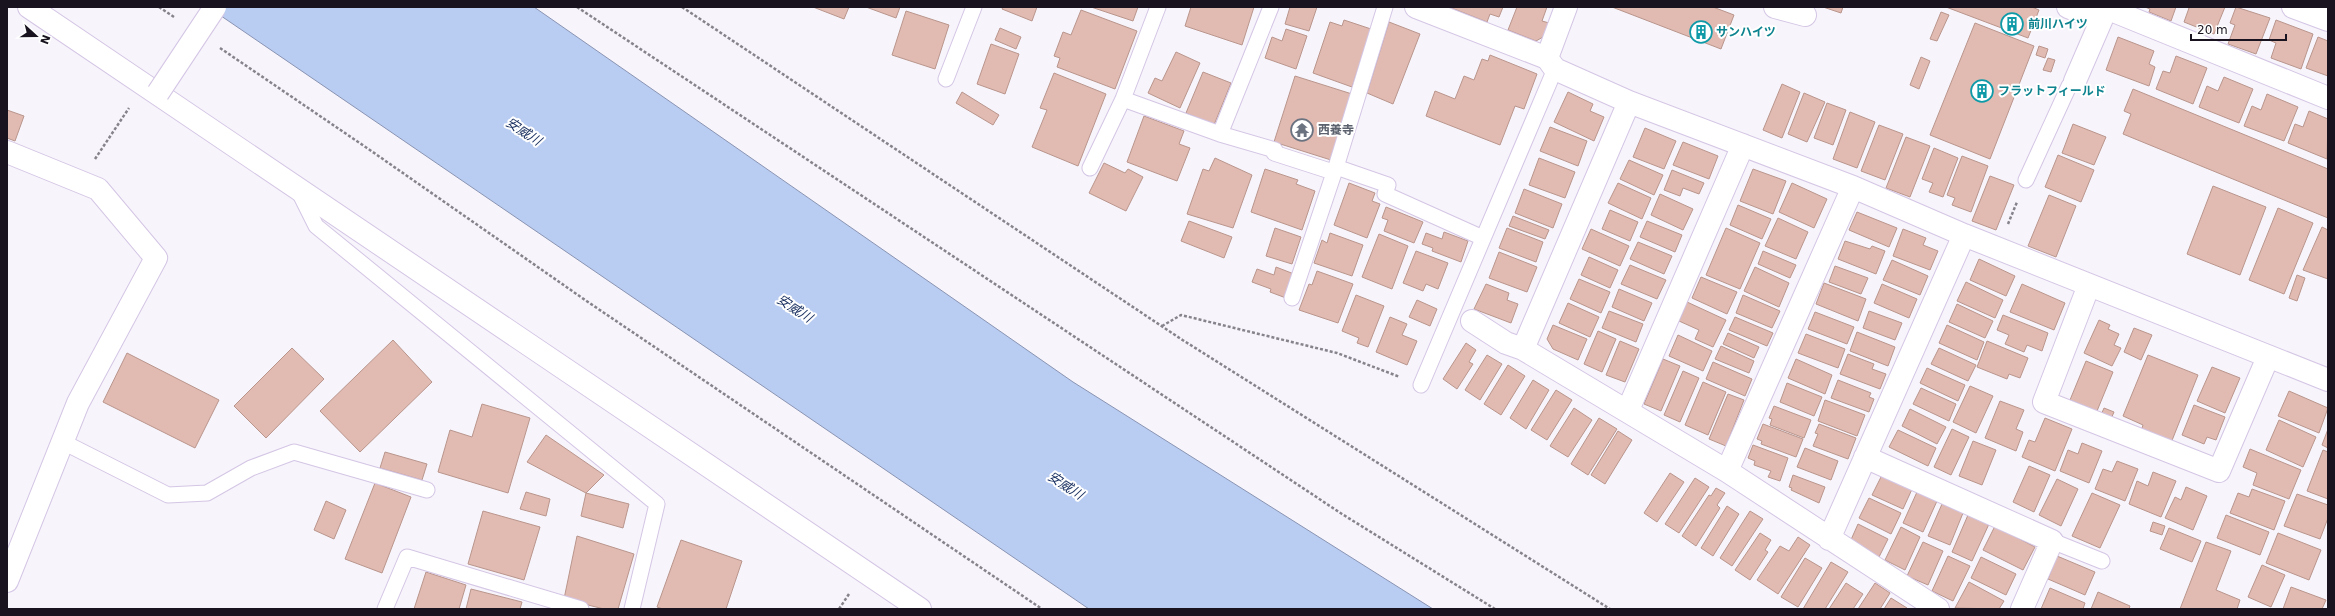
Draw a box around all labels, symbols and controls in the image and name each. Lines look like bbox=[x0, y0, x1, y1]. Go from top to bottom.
building icon: 前川ハイツ bbox=[1999, 11, 2025, 37]
north arrow bbox=[16, 16, 56, 56]
scale bar bbox=[2191, 16, 2286, 42]
place label: 前川ハイツ bbox=[2028, 17, 2088, 31]
building icon: サンハイツ bbox=[1688, 19, 1714, 45]
text: 20 m bbox=[2197, 23, 2228, 37]
place label: サンハイツ bbox=[1716, 25, 1776, 39]
text: N bbox=[37, 33, 53, 46]
building icon: フラットフィールド bbox=[1969, 78, 1995, 104]
place label: フラットフィールド bbox=[1998, 84, 2106, 98]
water label: 安威川 bbox=[503, 115, 546, 149]
temple icon: 西養寺 bbox=[1289, 117, 1315, 143]
place label: 西養寺 bbox=[1318, 123, 1354, 137]
water label: 安威川 bbox=[774, 292, 817, 326]
water label: 安威川 bbox=[1045, 469, 1088, 503]

